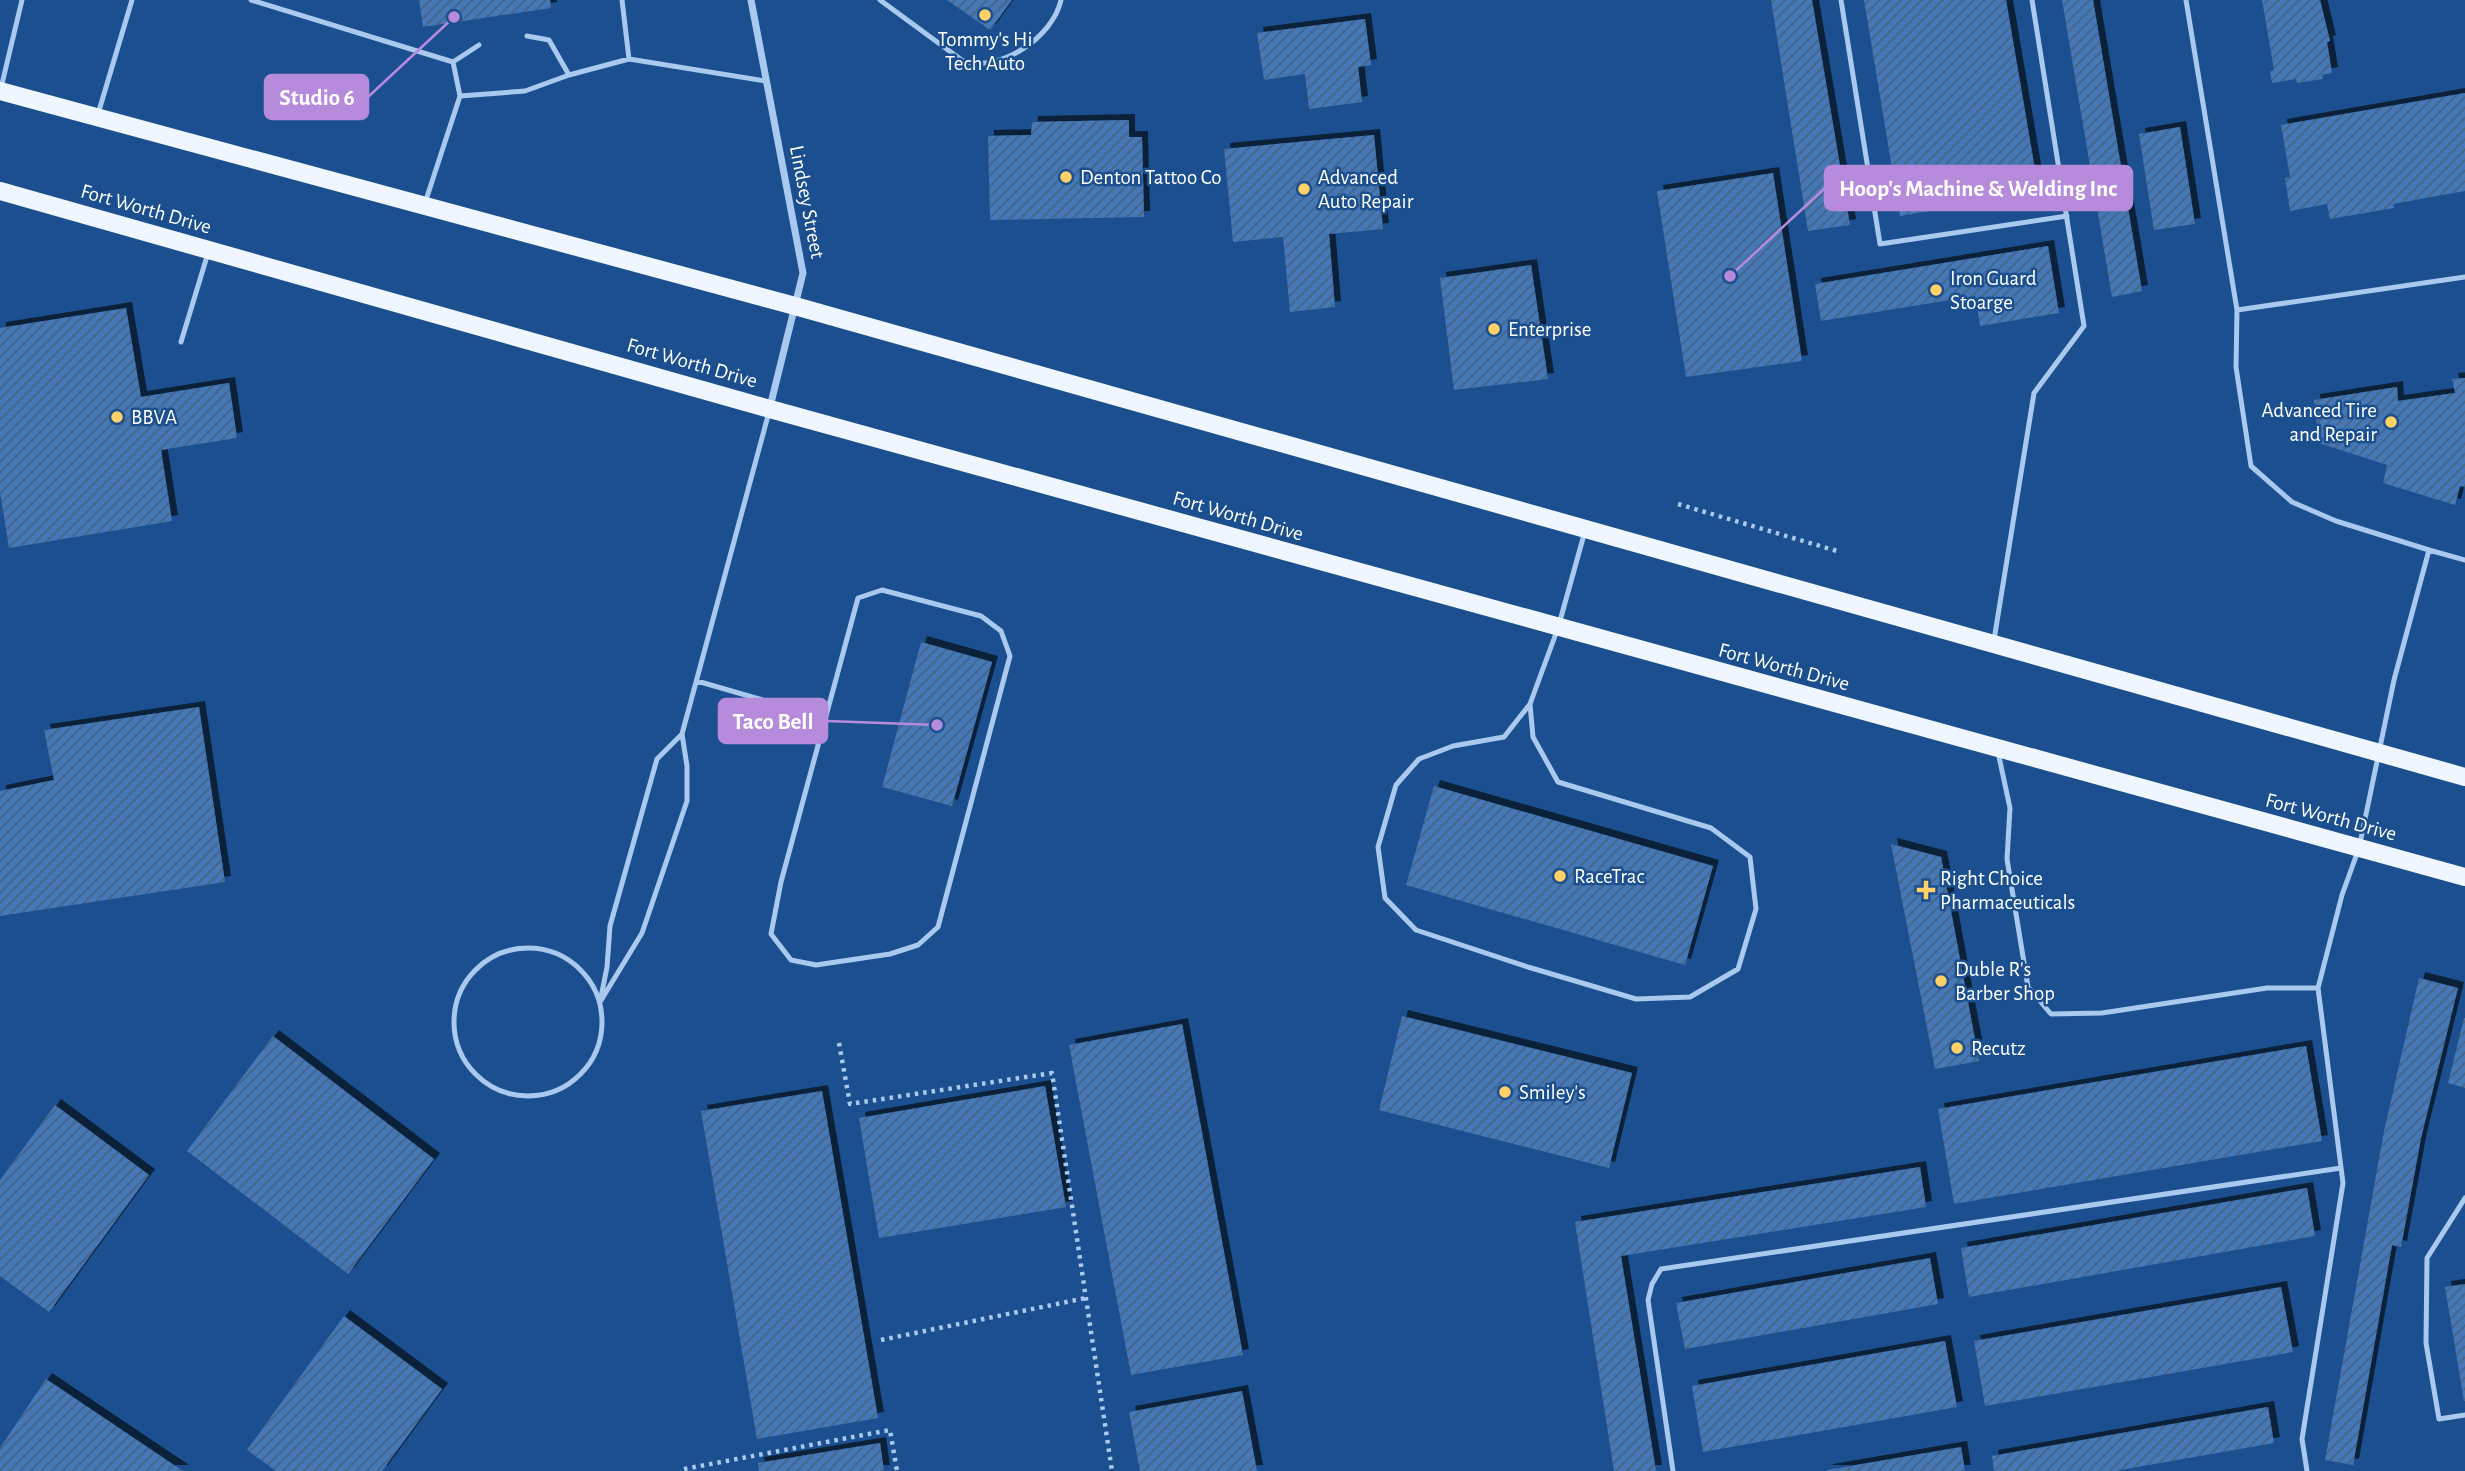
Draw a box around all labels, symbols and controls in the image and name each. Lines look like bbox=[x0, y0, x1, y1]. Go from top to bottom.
marker: Tommy's Hi Tech Auto bbox=[977, 7, 993, 23]
place label: Tommy's Hi Tech Auto bbox=[937, 29, 1033, 74]
callout: Studio 6 bbox=[265, 75, 368, 119]
text: Studio 6 bbox=[279, 87, 355, 110]
street label: Lindsey Street bbox=[786, 144, 828, 261]
callout: Hoop's Machine & Welding Inc bbox=[1825, 166, 2132, 210]
place label: Denton Tattoo Co bbox=[1080, 167, 1222, 188]
place label: Advanced Auto Repair bbox=[1318, 167, 1414, 212]
marker: Denton Tattoo Co bbox=[1058, 169, 1074, 185]
text: Hoop's Machine & Welding Inc bbox=[1839, 178, 2117, 201]
street label: Fort Worth Drive bbox=[78, 180, 214, 238]
marker: Advanced Auto Repair bbox=[1296, 181, 1312, 197]
place label: Iron Guard Stoarge bbox=[1950, 268, 2037, 313]
marker: Iron Guard Stoarge bbox=[1928, 282, 1944, 298]
place label: Enterprise bbox=[1508, 319, 1591, 340]
marker: Enterprise bbox=[1486, 321, 1502, 337]
street label: Fort Worth Drive bbox=[624, 334, 760, 392]
place label: Advanced Tire and Repair bbox=[2262, 400, 2377, 445]
place label: BBVA bbox=[131, 407, 177, 428]
marker: BBVA bbox=[109, 409, 125, 425]
marker: Advanced Tire and Repair bbox=[2383, 414, 2399, 430]
street label: Fort Worth Drive bbox=[1170, 487, 1306, 545]
street label: Fort Worth Drive bbox=[1716, 639, 1852, 695]
callout: Taco Bell bbox=[719, 699, 827, 743]
text: Taco Bell bbox=[733, 711, 813, 734]
street label: Fort Worth Drive bbox=[2263, 789, 2399, 845]
place label: RaceTrac bbox=[1574, 866, 1645, 887]
marker: RaceTrac bbox=[1552, 868, 1568, 884]
place label: Right Choice Pharmaceuticals bbox=[1940, 868, 2075, 913]
marker: Right Choice Pharmaceuticals bbox=[1918, 882, 1934, 898]
place label: Duble R's Barber Shop bbox=[1955, 959, 2055, 1004]
marker: Duble R's Barber Shop bbox=[1933, 973, 1949, 989]
place label: Recutz bbox=[1971, 1038, 2026, 1059]
marker: Recutz bbox=[1949, 1040, 1965, 1056]
place label: Smiley's bbox=[1519, 1082, 1586, 1103]
marker: Smiley's bbox=[1497, 1084, 1513, 1100]

